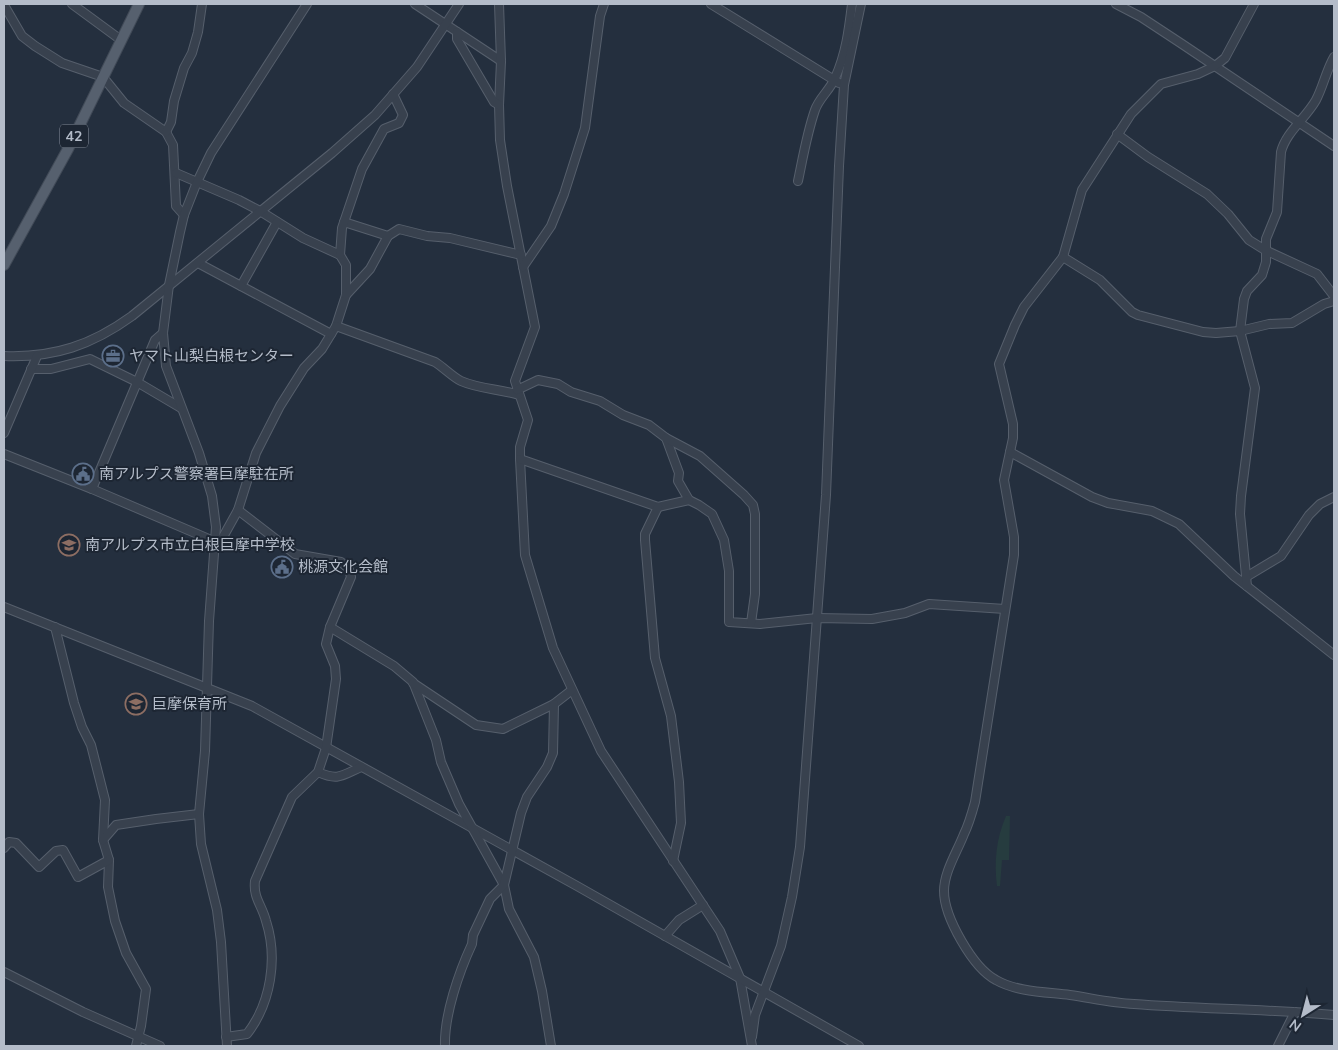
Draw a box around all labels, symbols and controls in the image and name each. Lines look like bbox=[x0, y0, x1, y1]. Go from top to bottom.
road number: 42 bbox=[60, 124, 88, 148]
office icon: ヤマト山梨白根センター bbox=[101, 344, 125, 368]
place label: ヤマト山梨白根センター bbox=[129, 346, 294, 365]
public building icon: 南アルプス警察署巨摩駐在所 bbox=[71, 462, 95, 486]
place label: 南アルプス警察署巨摩駐在所 bbox=[99, 464, 294, 483]
school or university icon: 南アルプス市立白根巨摩中学校 bbox=[57, 533, 81, 557]
place label: 南アルプス市立白根巨摩中学校 bbox=[85, 535, 295, 554]
public building icon: 桃源文化会館 bbox=[270, 555, 294, 579]
place label: 桃源文化会館 bbox=[298, 557, 388, 576]
school or university icon: 巨摩保育所 bbox=[124, 692, 148, 716]
place label: 巨摩保育所 bbox=[152, 694, 227, 713]
north arrow bbox=[1278, 990, 1328, 1040]
text: N bbox=[1286, 1015, 1305, 1036]

